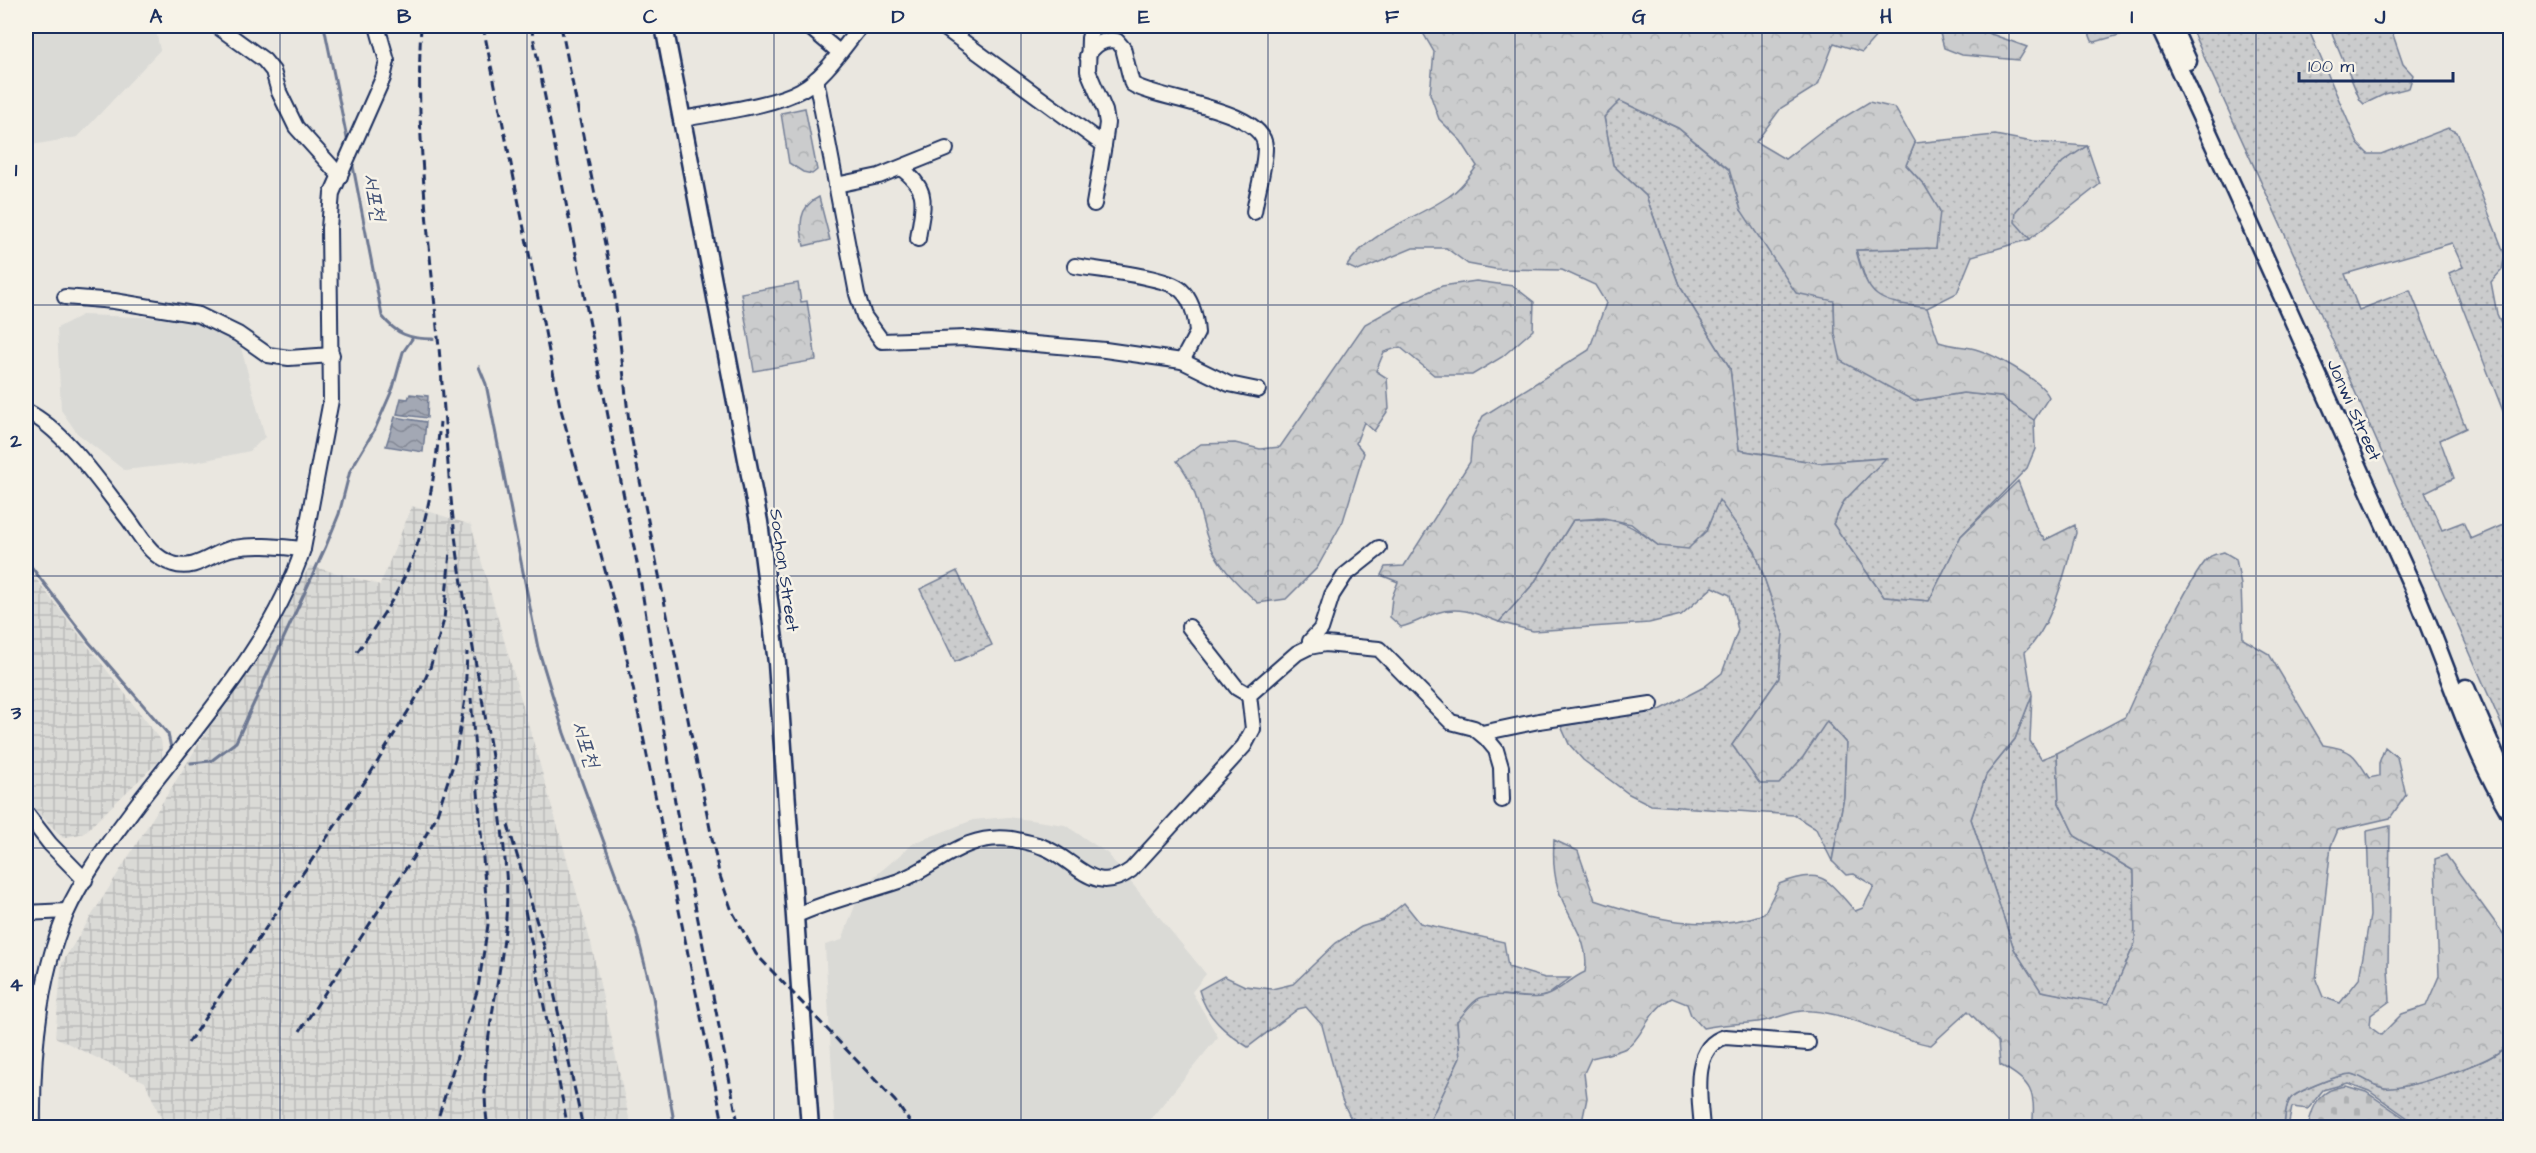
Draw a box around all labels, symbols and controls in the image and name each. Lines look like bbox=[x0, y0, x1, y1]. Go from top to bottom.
text: A bbox=[150, 3, 163, 31]
text: B bbox=[397, 3, 412, 31]
text: C bbox=[643, 3, 658, 31]
text: D bbox=[892, 3, 905, 31]
text: E bbox=[1138, 3, 1150, 31]
text: F bbox=[1385, 3, 1400, 31]
text: G bbox=[1632, 3, 1646, 31]
text: H bbox=[1880, 3, 1892, 31]
text: I bbox=[2130, 3, 2134, 31]
text: J bbox=[2374, 3, 2386, 31]
scale bar bbox=[2299, 45, 2454, 83]
text: 100 m bbox=[2308, 54, 2354, 79]
text: 1 bbox=[15, 156, 18, 184]
water label: 서포천 bbox=[356, 171, 393, 225]
street label: Jonwi Street bbox=[2320, 355, 2388, 465]
text: 2 bbox=[9, 427, 22, 455]
street label: Sochon Street bbox=[763, 507, 805, 634]
text: 3 bbox=[10, 699, 22, 727]
water label: 서포천 bbox=[564, 717, 607, 773]
text: 4 bbox=[9, 971, 23, 999]

